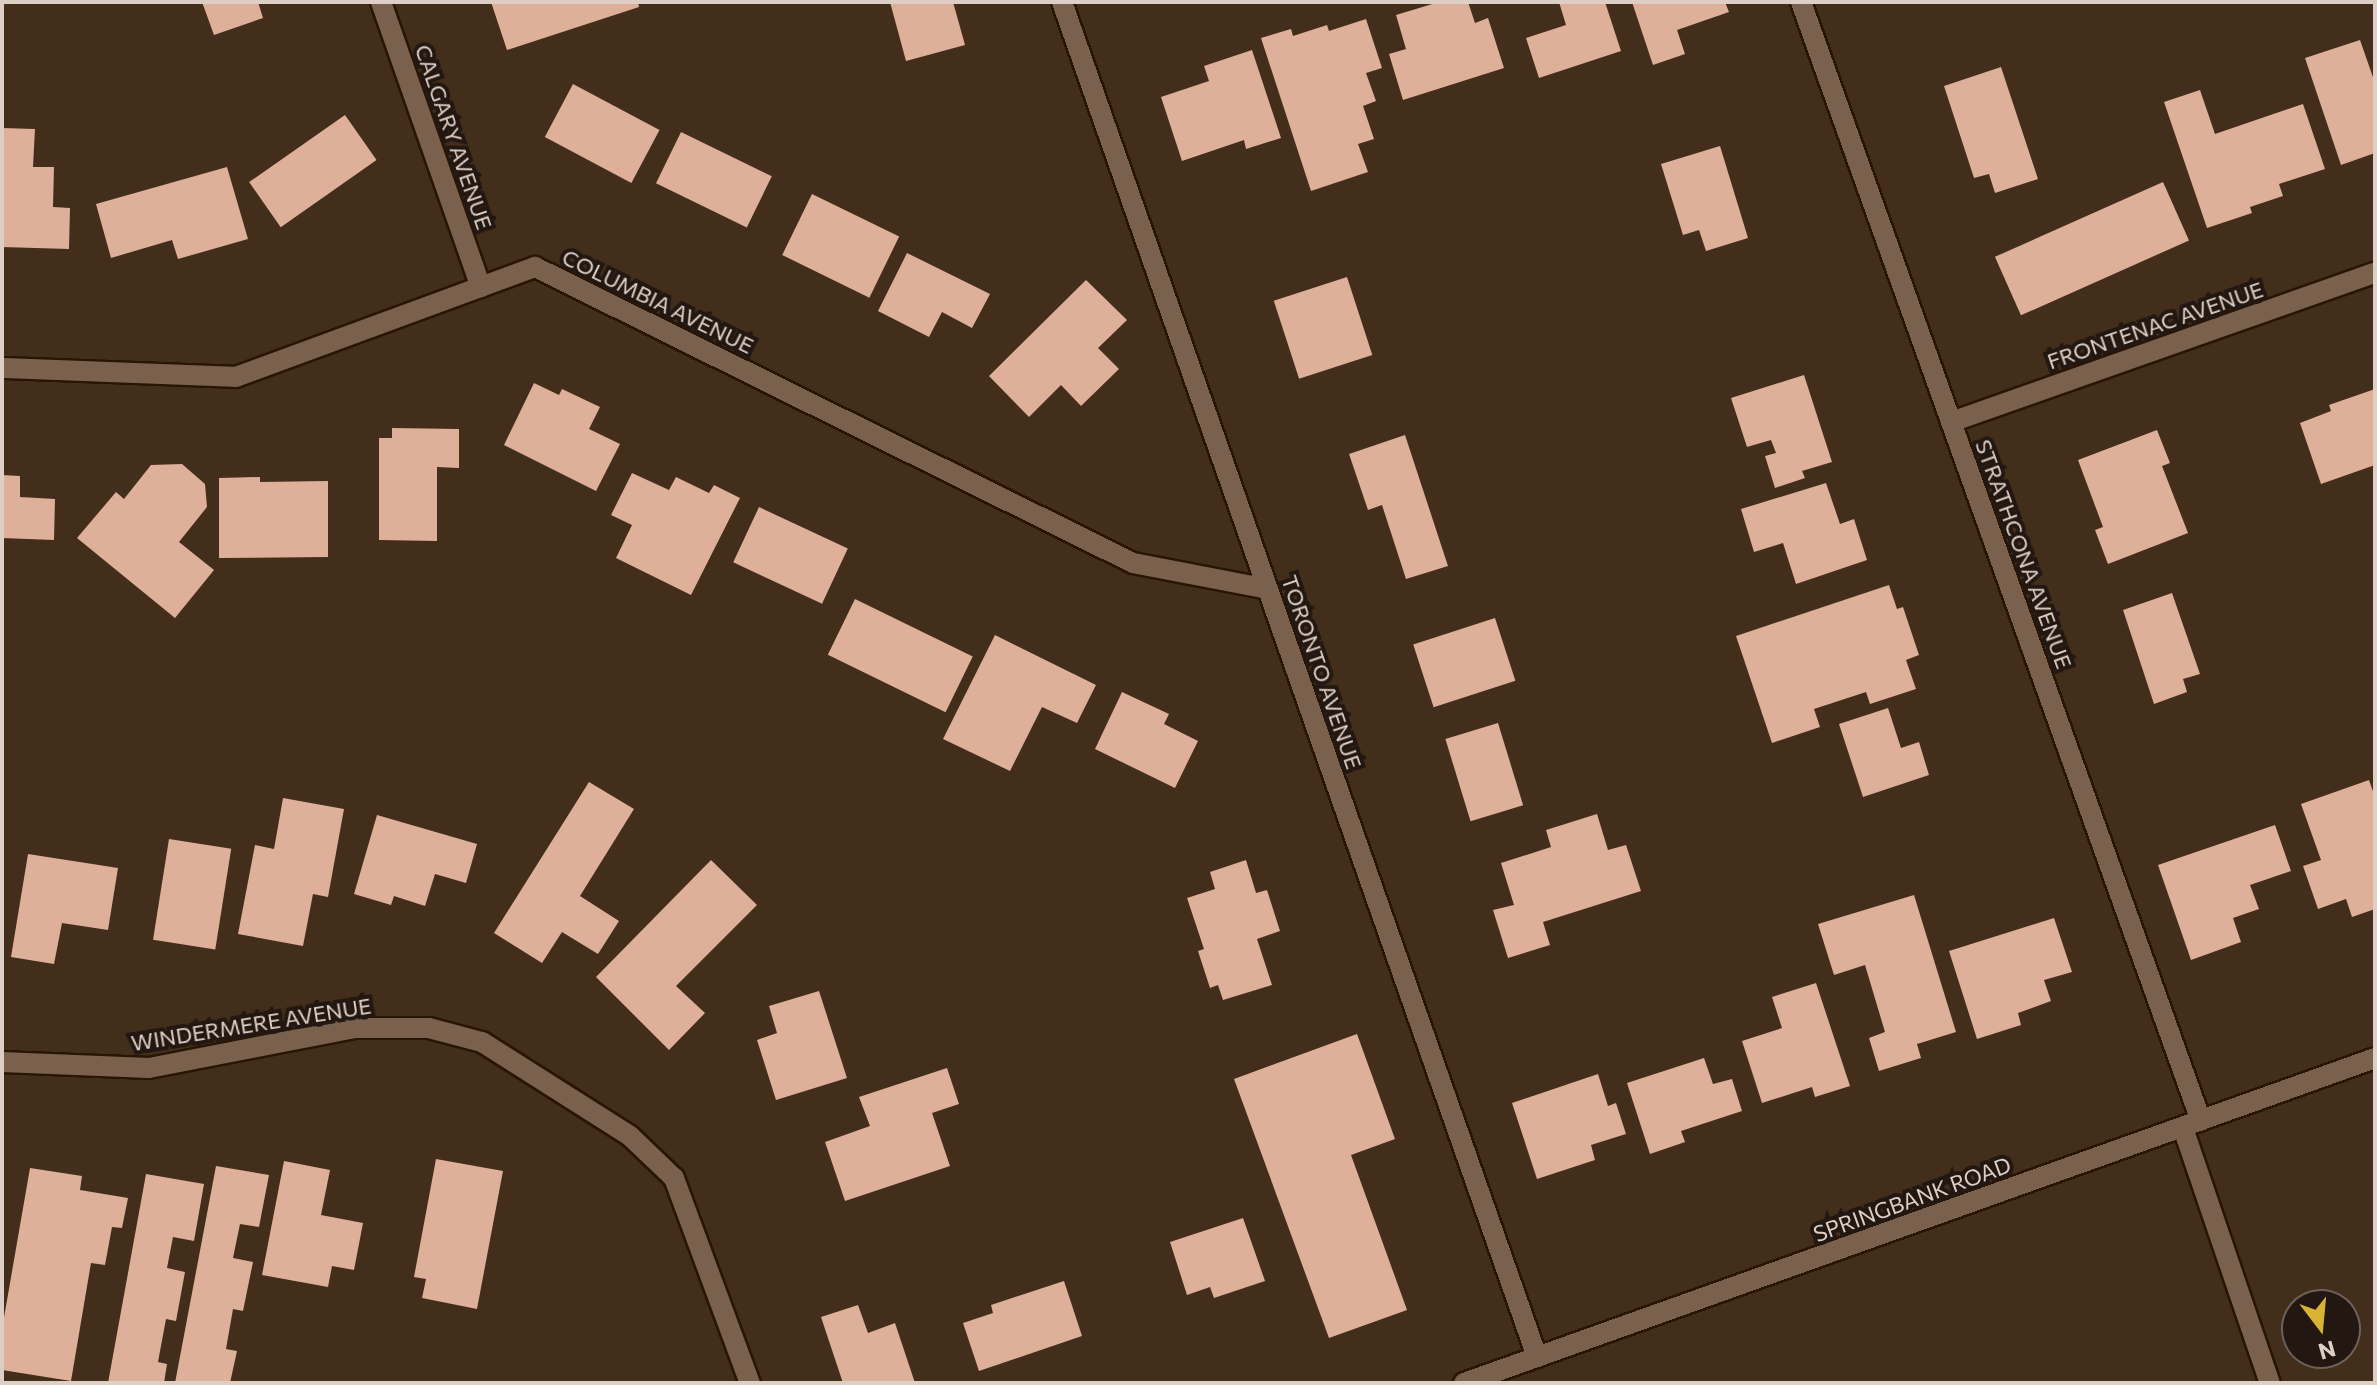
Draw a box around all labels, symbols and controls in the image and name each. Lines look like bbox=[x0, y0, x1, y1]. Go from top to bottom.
street label: CALGARY AVENUE bbox=[410, 41, 498, 233]
street label: COLUMBIA AVENUE bbox=[558, 243, 758, 359]
street label: FRONTENAC AVENUE bbox=[2044, 276, 2266, 374]
street label: STRATHCONA AVENUE bbox=[1970, 436, 2078, 672]
street label: TORONTO AVENUE bbox=[1276, 572, 1368, 772]
street label: WINDERMERE AVENUE bbox=[129, 992, 373, 1056]
street label: SPRINGBANK ROAD bbox=[1810, 1151, 2014, 1247]
north arrow bbox=[2281, 1289, 2361, 1369]
text: N bbox=[2316, 1335, 2339, 1366]

